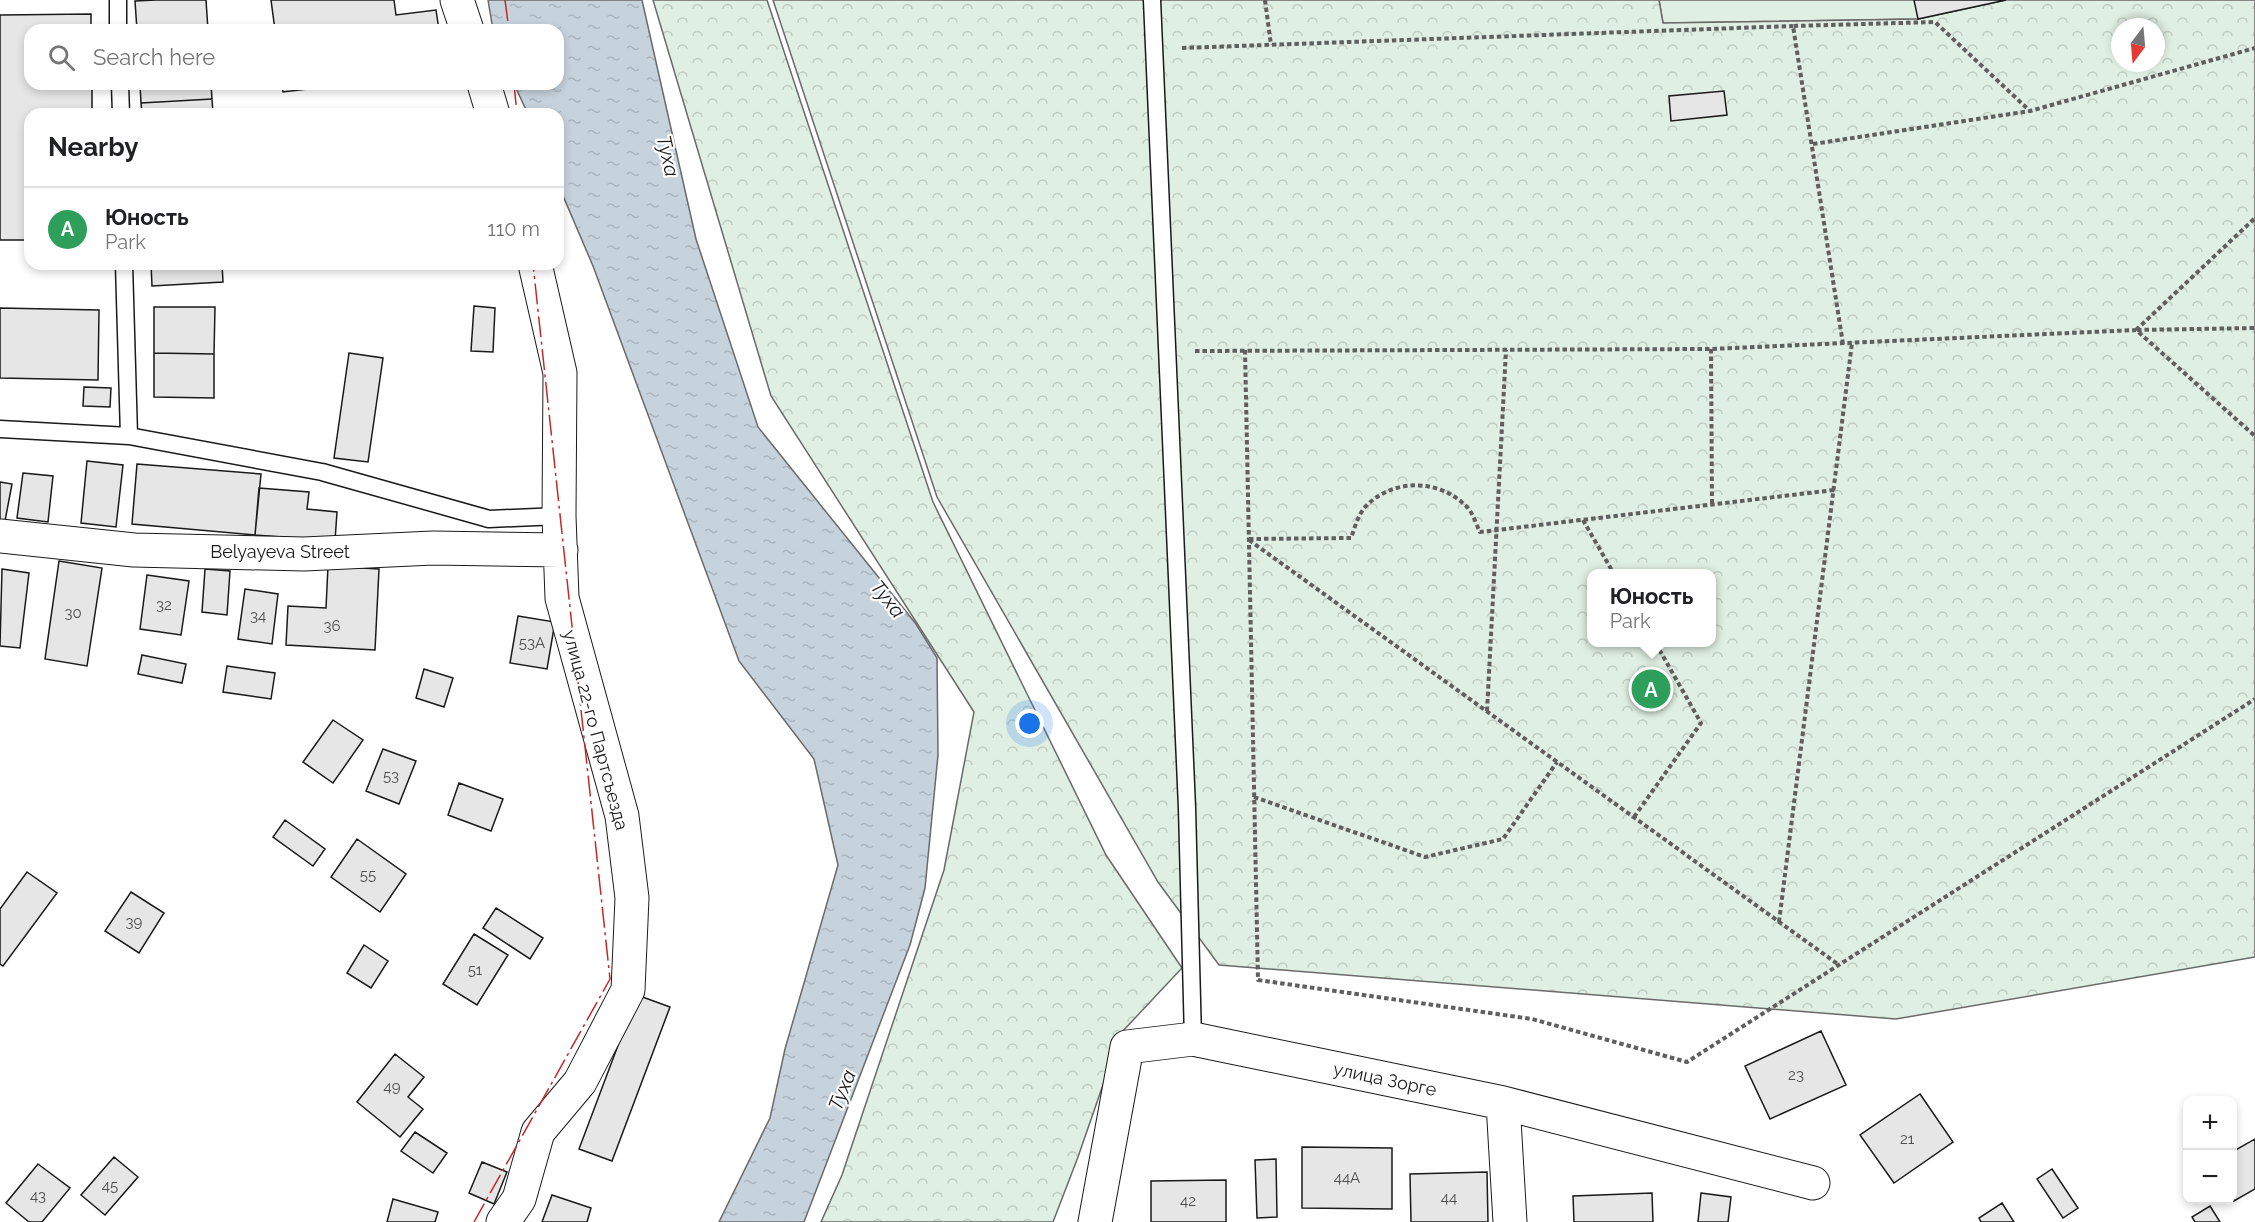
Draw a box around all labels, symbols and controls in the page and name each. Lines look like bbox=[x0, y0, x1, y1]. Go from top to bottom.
north arrow bbox=[2111, 18, 2165, 72]
search box bbox=[24, 24, 564, 90]
icon: search bbox=[45, 41, 78, 74]
text: Search here bbox=[93, 44, 215, 70]
text: Nearby bbox=[48, 132, 138, 162]
water label: Туха bbox=[652, 133, 684, 179]
text: Юность bbox=[105, 204, 189, 230]
text: A bbox=[61, 217, 74, 241]
text: 110 m bbox=[487, 217, 540, 241]
text: Park bbox=[105, 230, 146, 254]
street label: Belyayeva Street bbox=[210, 541, 350, 562]
popup bbox=[1587, 569, 1716, 647]
water label: Туха bbox=[866, 575, 910, 623]
text: Юность bbox=[1610, 583, 1693, 609]
house number: 32 bbox=[156, 596, 172, 614]
house number: 30 bbox=[64, 604, 82, 622]
house number: 34 bbox=[250, 607, 266, 625]
text: Park bbox=[1610, 609, 1651, 633]
house number: 36 bbox=[323, 617, 341, 635]
street label: улица 22-го Партсъезда bbox=[559, 628, 633, 832]
house number: 53А bbox=[519, 634, 545, 652]
pin: A bbox=[1632, 666, 1670, 712]
your location bbox=[1015, 709, 1044, 738]
house number: 53 bbox=[383, 767, 399, 785]
house number: 55 bbox=[360, 866, 376, 884]
house number: 39 bbox=[126, 913, 143, 931]
house number: 51 bbox=[468, 961, 483, 979]
street label: улица Зорге bbox=[1331, 1058, 1439, 1100]
water label: Туха bbox=[823, 1066, 861, 1114]
house number: 23 bbox=[1788, 1066, 1804, 1084]
house number: 49 bbox=[384, 1078, 401, 1096]
map controls bbox=[2183, 1096, 2237, 1204]
button: + bbox=[2183, 1096, 2237, 1150]
house number: 21 bbox=[1900, 1130, 1915, 1148]
button: − bbox=[2183, 1150, 2237, 1204]
house number: 44А bbox=[1334, 1169, 1360, 1187]
house number: 45 bbox=[102, 1177, 118, 1195]
house number: 43 bbox=[30, 1187, 46, 1205]
house number: 44 bbox=[1441, 1189, 1457, 1207]
house number: 42 bbox=[1180, 1192, 1196, 1210]

